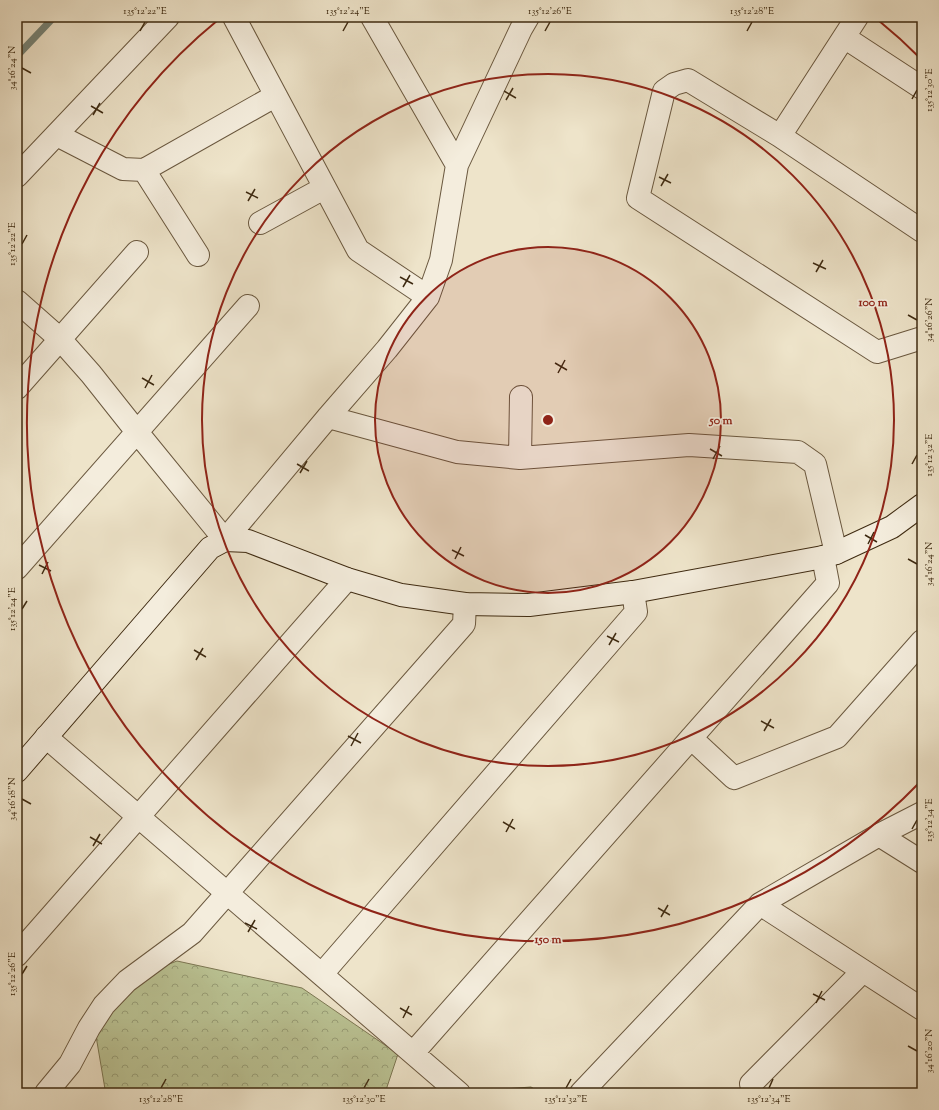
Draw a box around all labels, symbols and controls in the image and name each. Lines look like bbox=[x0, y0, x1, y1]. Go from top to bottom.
text: 135°12'22"E bbox=[123, 4, 167, 19]
text: 135°12'24"E bbox=[326, 4, 370, 19]
text: 135°12'26"E bbox=[528, 4, 572, 19]
text: 135°12'28"E bbox=[730, 4, 774, 19]
text: 34°16'24"N bbox=[5, 46, 20, 90]
text: 135°12'30"E bbox=[922, 68, 937, 112]
text: 135°12'22"E bbox=[5, 222, 20, 266]
text: 100 m bbox=[857, 294, 888, 312]
text: 34°16'26"N bbox=[922, 298, 937, 342]
text: 50 m bbox=[709, 412, 733, 430]
centre of rings bbox=[541, 413, 555, 427]
text: 135°12'32"E bbox=[922, 434, 937, 476]
text: 34°16'24"N bbox=[922, 542, 937, 586]
text: 135°12'24"E bbox=[5, 587, 20, 631]
text: 34°16'18"N bbox=[5, 777, 20, 821]
text: 135°12'34"E bbox=[922, 798, 937, 842]
text: 150 m bbox=[533, 931, 562, 949]
text: 135°12'26"E bbox=[5, 952, 20, 996]
text: 34°16'20"N bbox=[922, 1029, 937, 1073]
text: 135°12'28"E bbox=[139, 1092, 183, 1107]
text: 135°12'30"E bbox=[342, 1092, 386, 1107]
text: 135°12'32"E bbox=[545, 1092, 587, 1107]
text: 135°12'34"E bbox=[747, 1092, 791, 1107]

